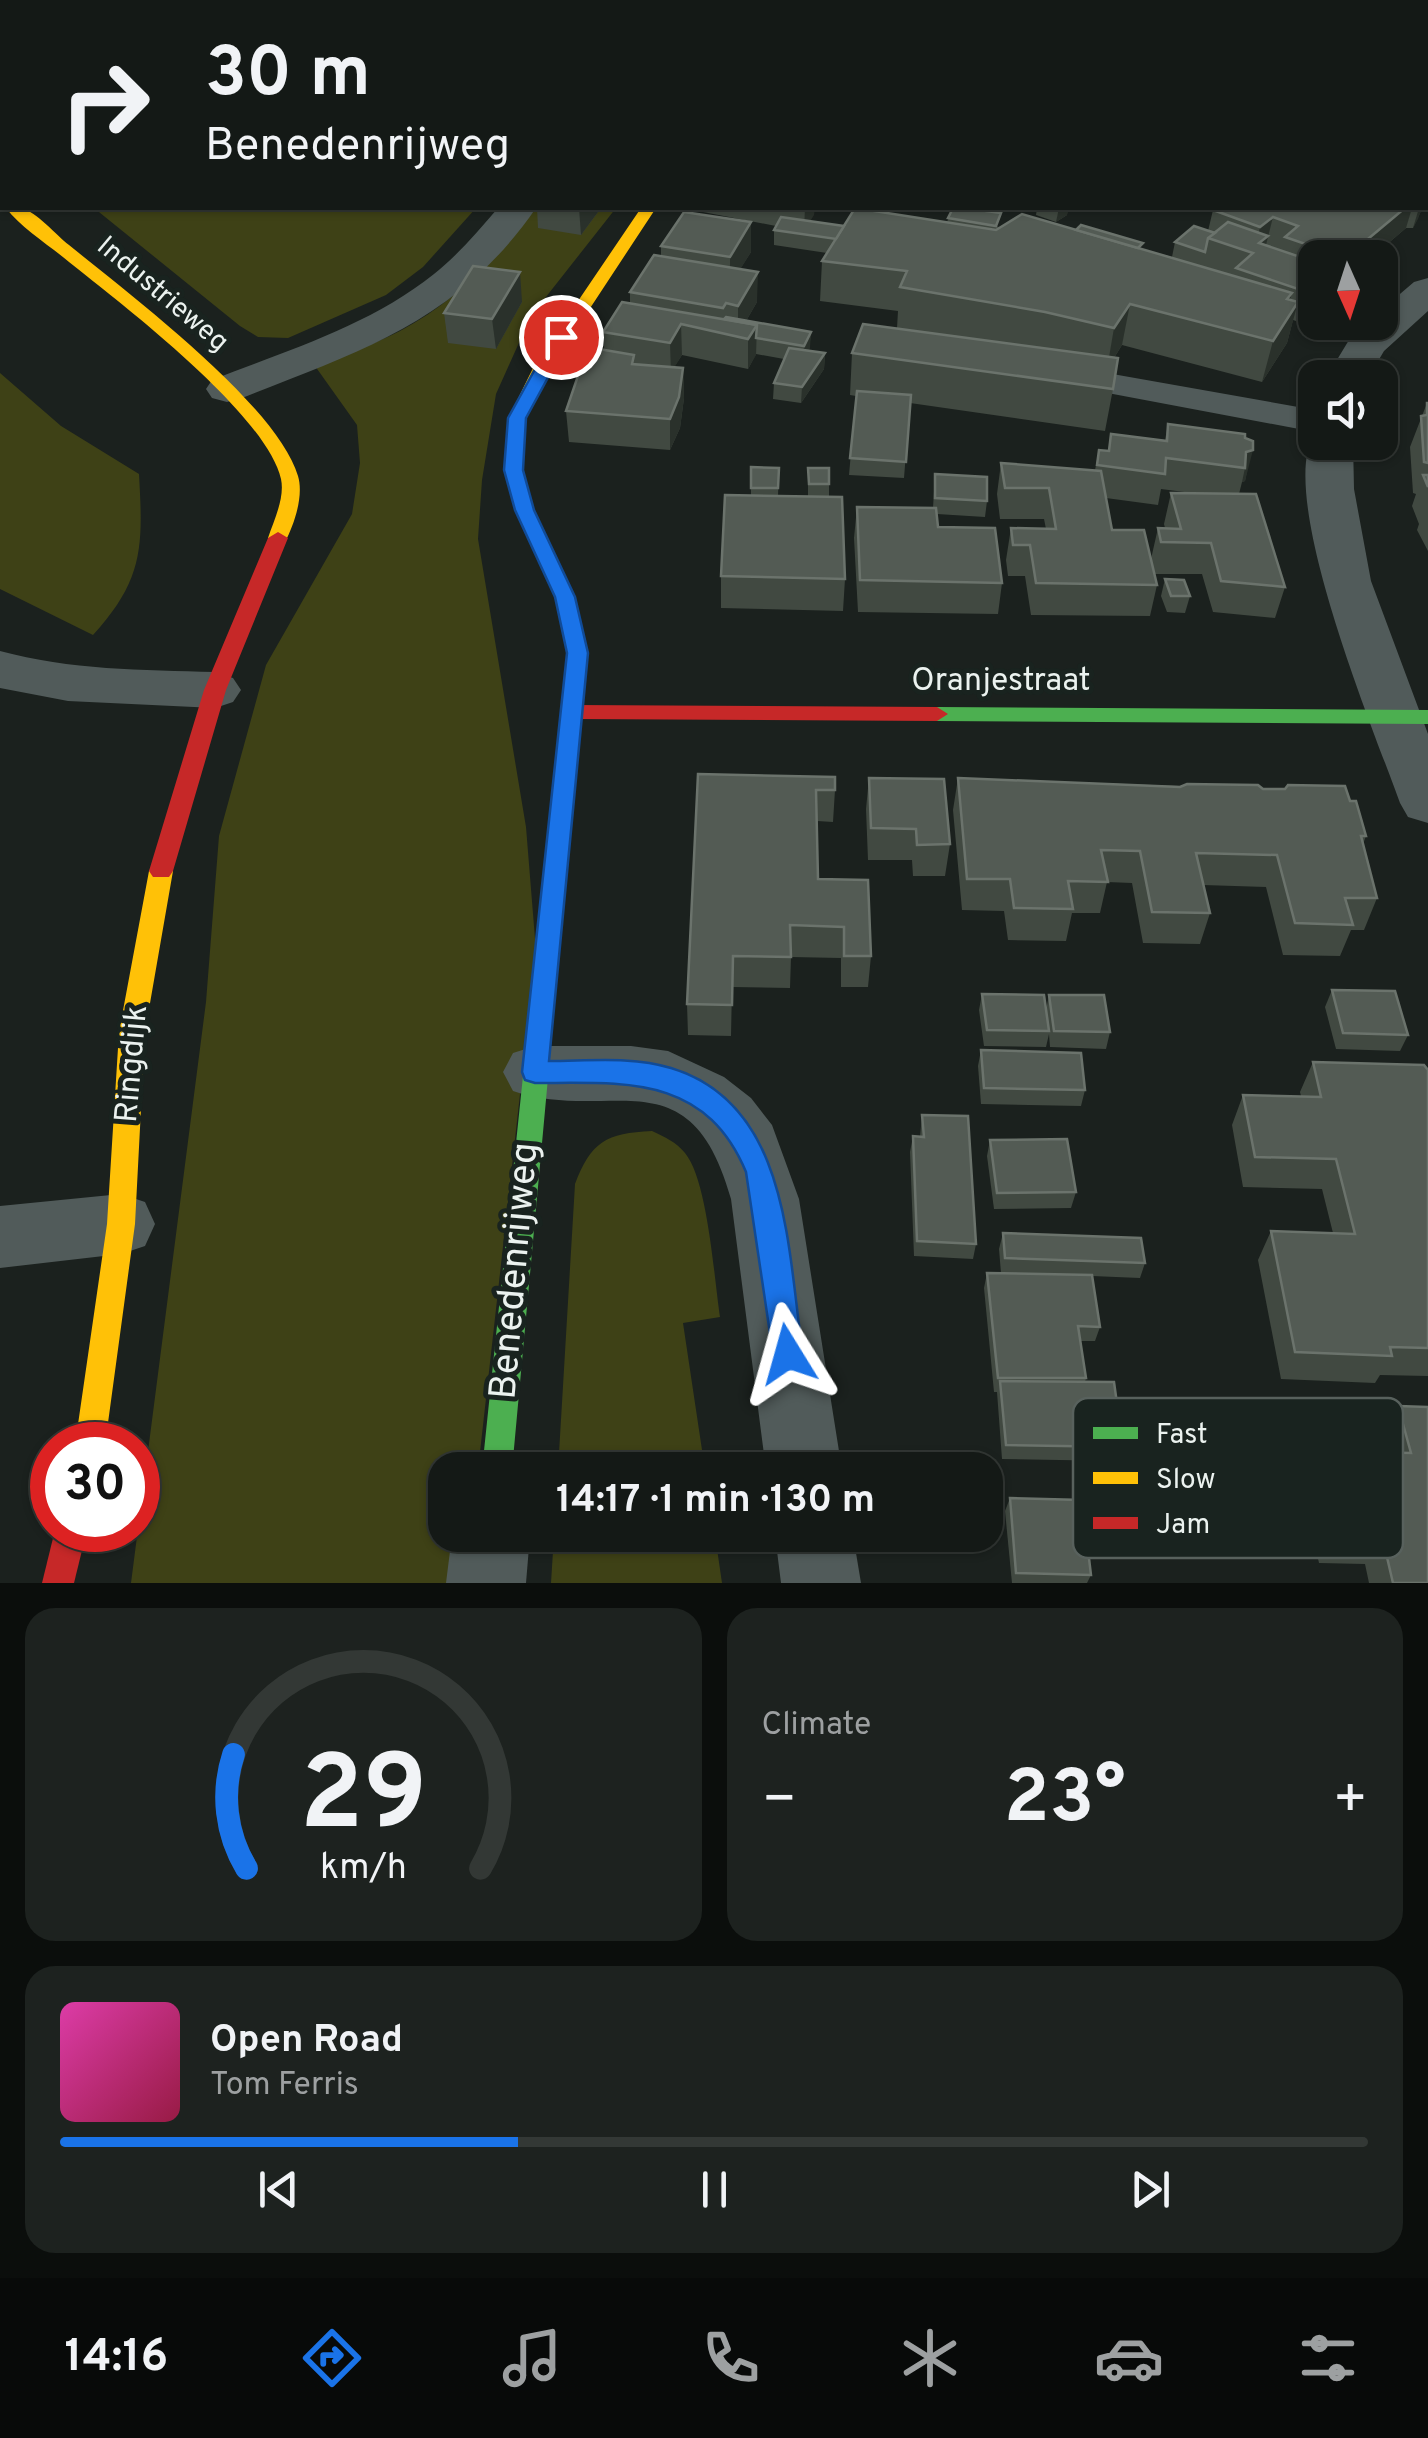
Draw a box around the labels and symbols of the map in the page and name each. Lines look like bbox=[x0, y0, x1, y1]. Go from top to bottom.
street label: Industrieweg bbox=[89, 229, 235, 361]
north arrow bbox=[1298, 240, 1398, 340]
pin bbox=[519, 295, 604, 380]
street label: Oranjestraat bbox=[911, 662, 1091, 702]
street label: Ringdijk bbox=[108, 1004, 158, 1124]
street label: Benedenrijweg bbox=[480, 1141, 552, 1401]
position arrow bbox=[736, 1302, 840, 1406]
legend bbox=[1073, 1398, 1403, 1558]
text: Fast bbox=[1156, 1418, 1208, 1454]
speed limit sign: 30 bbox=[30, 1422, 160, 1552]
text: Slow bbox=[1156, 1463, 1215, 1499]
text: Jam bbox=[1156, 1508, 1210, 1544]

